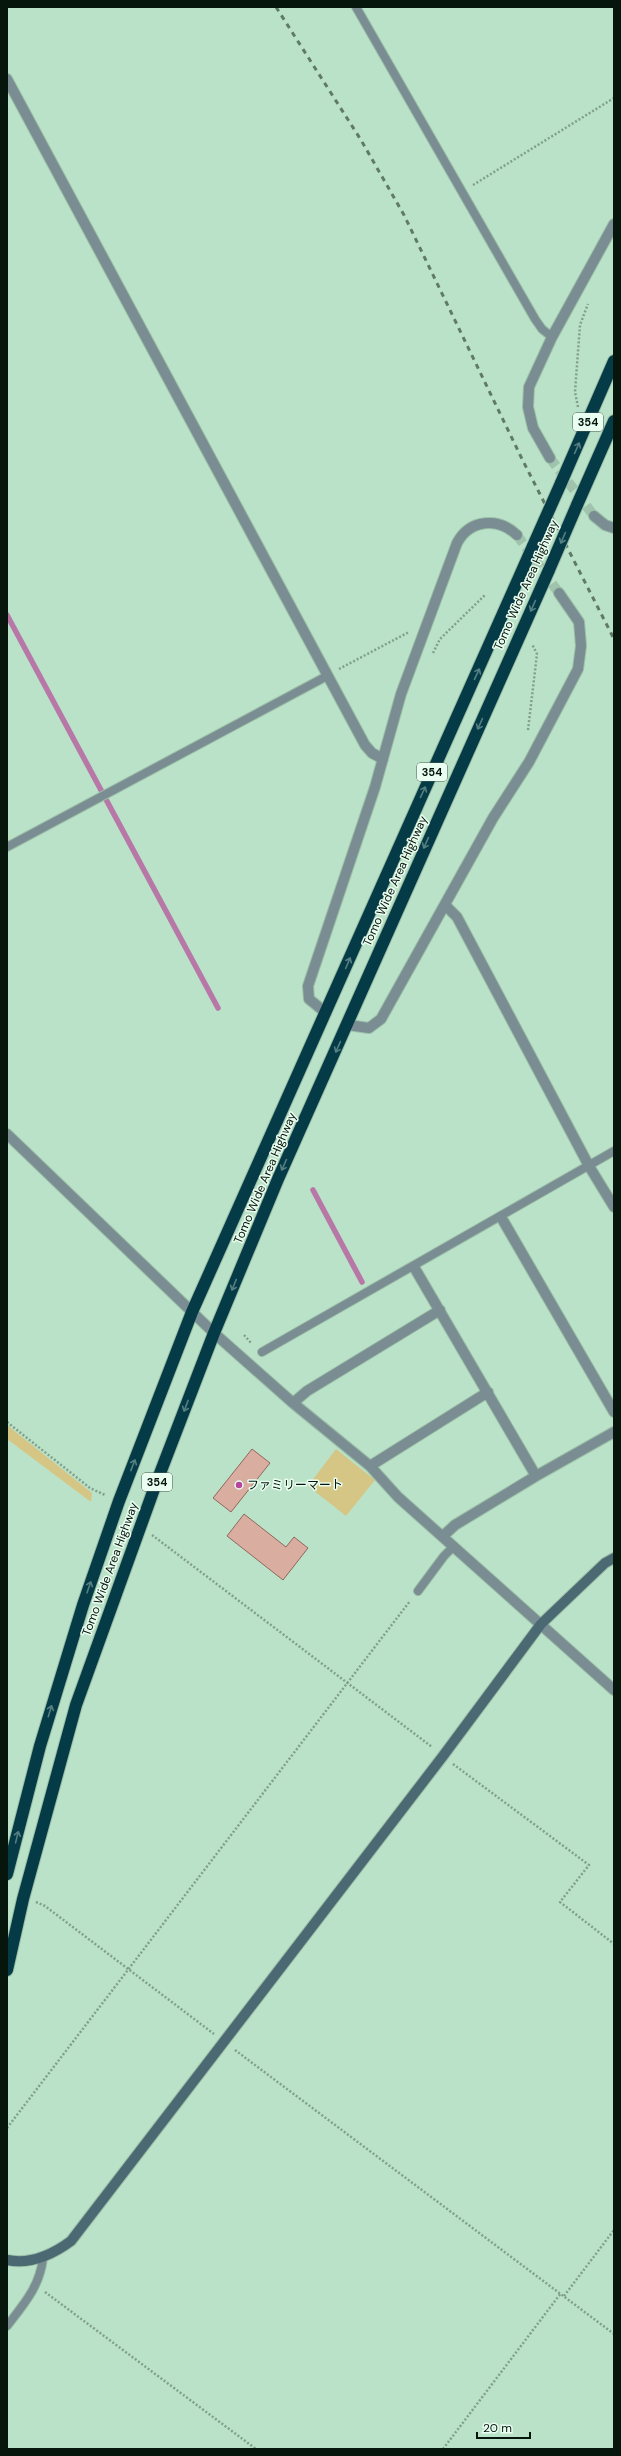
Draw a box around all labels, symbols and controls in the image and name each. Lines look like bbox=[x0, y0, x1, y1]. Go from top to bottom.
road number: 354 bbox=[573, 413, 603, 431]
one-way arrow bbox=[573, 442, 581, 454]
street label: Tomo Wide Area Highway bbox=[490, 517, 562, 653]
one-way arrow bbox=[559, 531, 566, 543]
one-way arrow bbox=[529, 599, 536, 611]
one-way arrow bbox=[474, 668, 481, 680]
one-way arrow bbox=[475, 718, 483, 730]
road number: 354 bbox=[417, 763, 447, 781]
one-way arrow bbox=[420, 786, 427, 798]
street label: Tomo Wide Area Highway bbox=[359, 813, 431, 949]
one-way arrow bbox=[422, 836, 429, 848]
one-way arrow bbox=[345, 957, 353, 969]
one-way arrow bbox=[334, 1040, 341, 1052]
street label: Tomo Wide Area Highway bbox=[230, 1110, 300, 1246]
one-way arrow bbox=[280, 1159, 288, 1171]
one-way arrow bbox=[230, 1279, 238, 1291]
one-way arrow bbox=[182, 1399, 190, 1411]
one-way arrow bbox=[130, 1459, 138, 1471]
road number: 354 bbox=[142, 1473, 172, 1491]
place label: ファミリーマート bbox=[247, 1477, 343, 1493]
marker: ファミリーマート bbox=[234, 1480, 244, 1490]
street label: Tomo Wide Area Highway bbox=[78, 1500, 142, 1638]
one-way arrow bbox=[86, 1581, 93, 1594]
one-way arrow bbox=[47, 1705, 54, 1718]
one-way arrow bbox=[13, 1830, 21, 1843]
scale bar bbox=[477, 2414, 530, 2440]
text: 20 m bbox=[483, 2420, 512, 2436]

